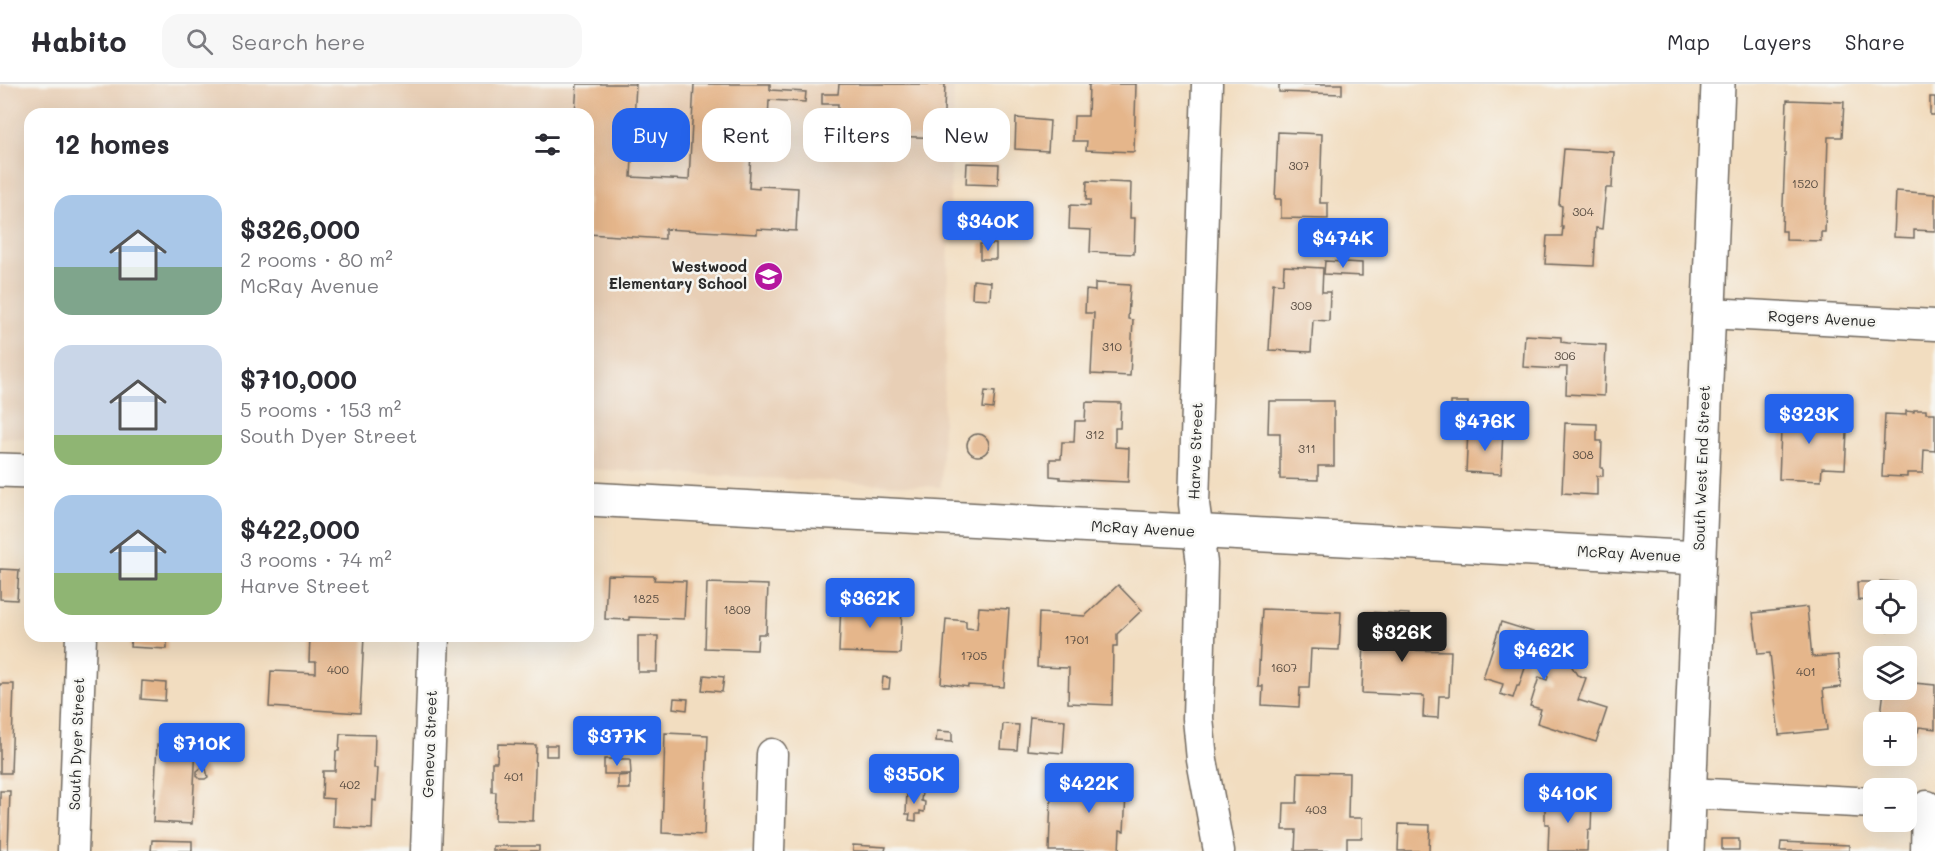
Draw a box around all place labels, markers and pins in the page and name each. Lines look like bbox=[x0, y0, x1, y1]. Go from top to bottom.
pin: $340K bbox=[946, 201, 1030, 252]
pin: $474K bbox=[1301, 218, 1385, 269]
place label: Westwood Elementary School bbox=[608, 256, 747, 293]
school or university icon: Westwood Elementary School bbox=[752, 260, 784, 292]
pin: $323K bbox=[1767, 394, 1851, 445]
pin: $476K bbox=[1443, 401, 1527, 452]
pin: $362K bbox=[828, 578, 912, 629]
pin: $326K bbox=[1360, 612, 1444, 663]
pin: $462K bbox=[1502, 630, 1586, 681]
pin: $377K bbox=[575, 716, 659, 767]
pin: $710K bbox=[160, 723, 244, 774]
pin: $350K bbox=[872, 754, 956, 805]
pin: $422K bbox=[1047, 763, 1131, 814]
pin: $410K bbox=[1526, 773, 1610, 824]

